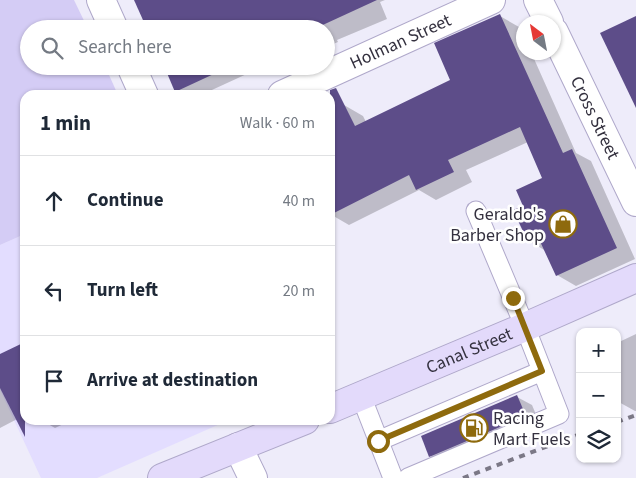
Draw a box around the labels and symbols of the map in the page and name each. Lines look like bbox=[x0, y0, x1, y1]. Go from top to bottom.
street label: Holman Street bbox=[346, 8, 455, 76]
north arrow bbox=[516, 15, 561, 60]
street label: Cross Street bbox=[564, 72, 626, 164]
place label: Geraldo's Barber Shop bbox=[450, 202, 544, 248]
shop icon: Geraldo's Barber Shop bbox=[548, 209, 578, 239]
route end bbox=[502, 287, 525, 310]
street label: Canal Street bbox=[422, 322, 516, 380]
place label: Racing Mart Fuels bbox=[493, 406, 571, 452]
fuel station icon: Racing Mart Fuels bbox=[459, 413, 489, 443]
route start bbox=[367, 430, 390, 453]

